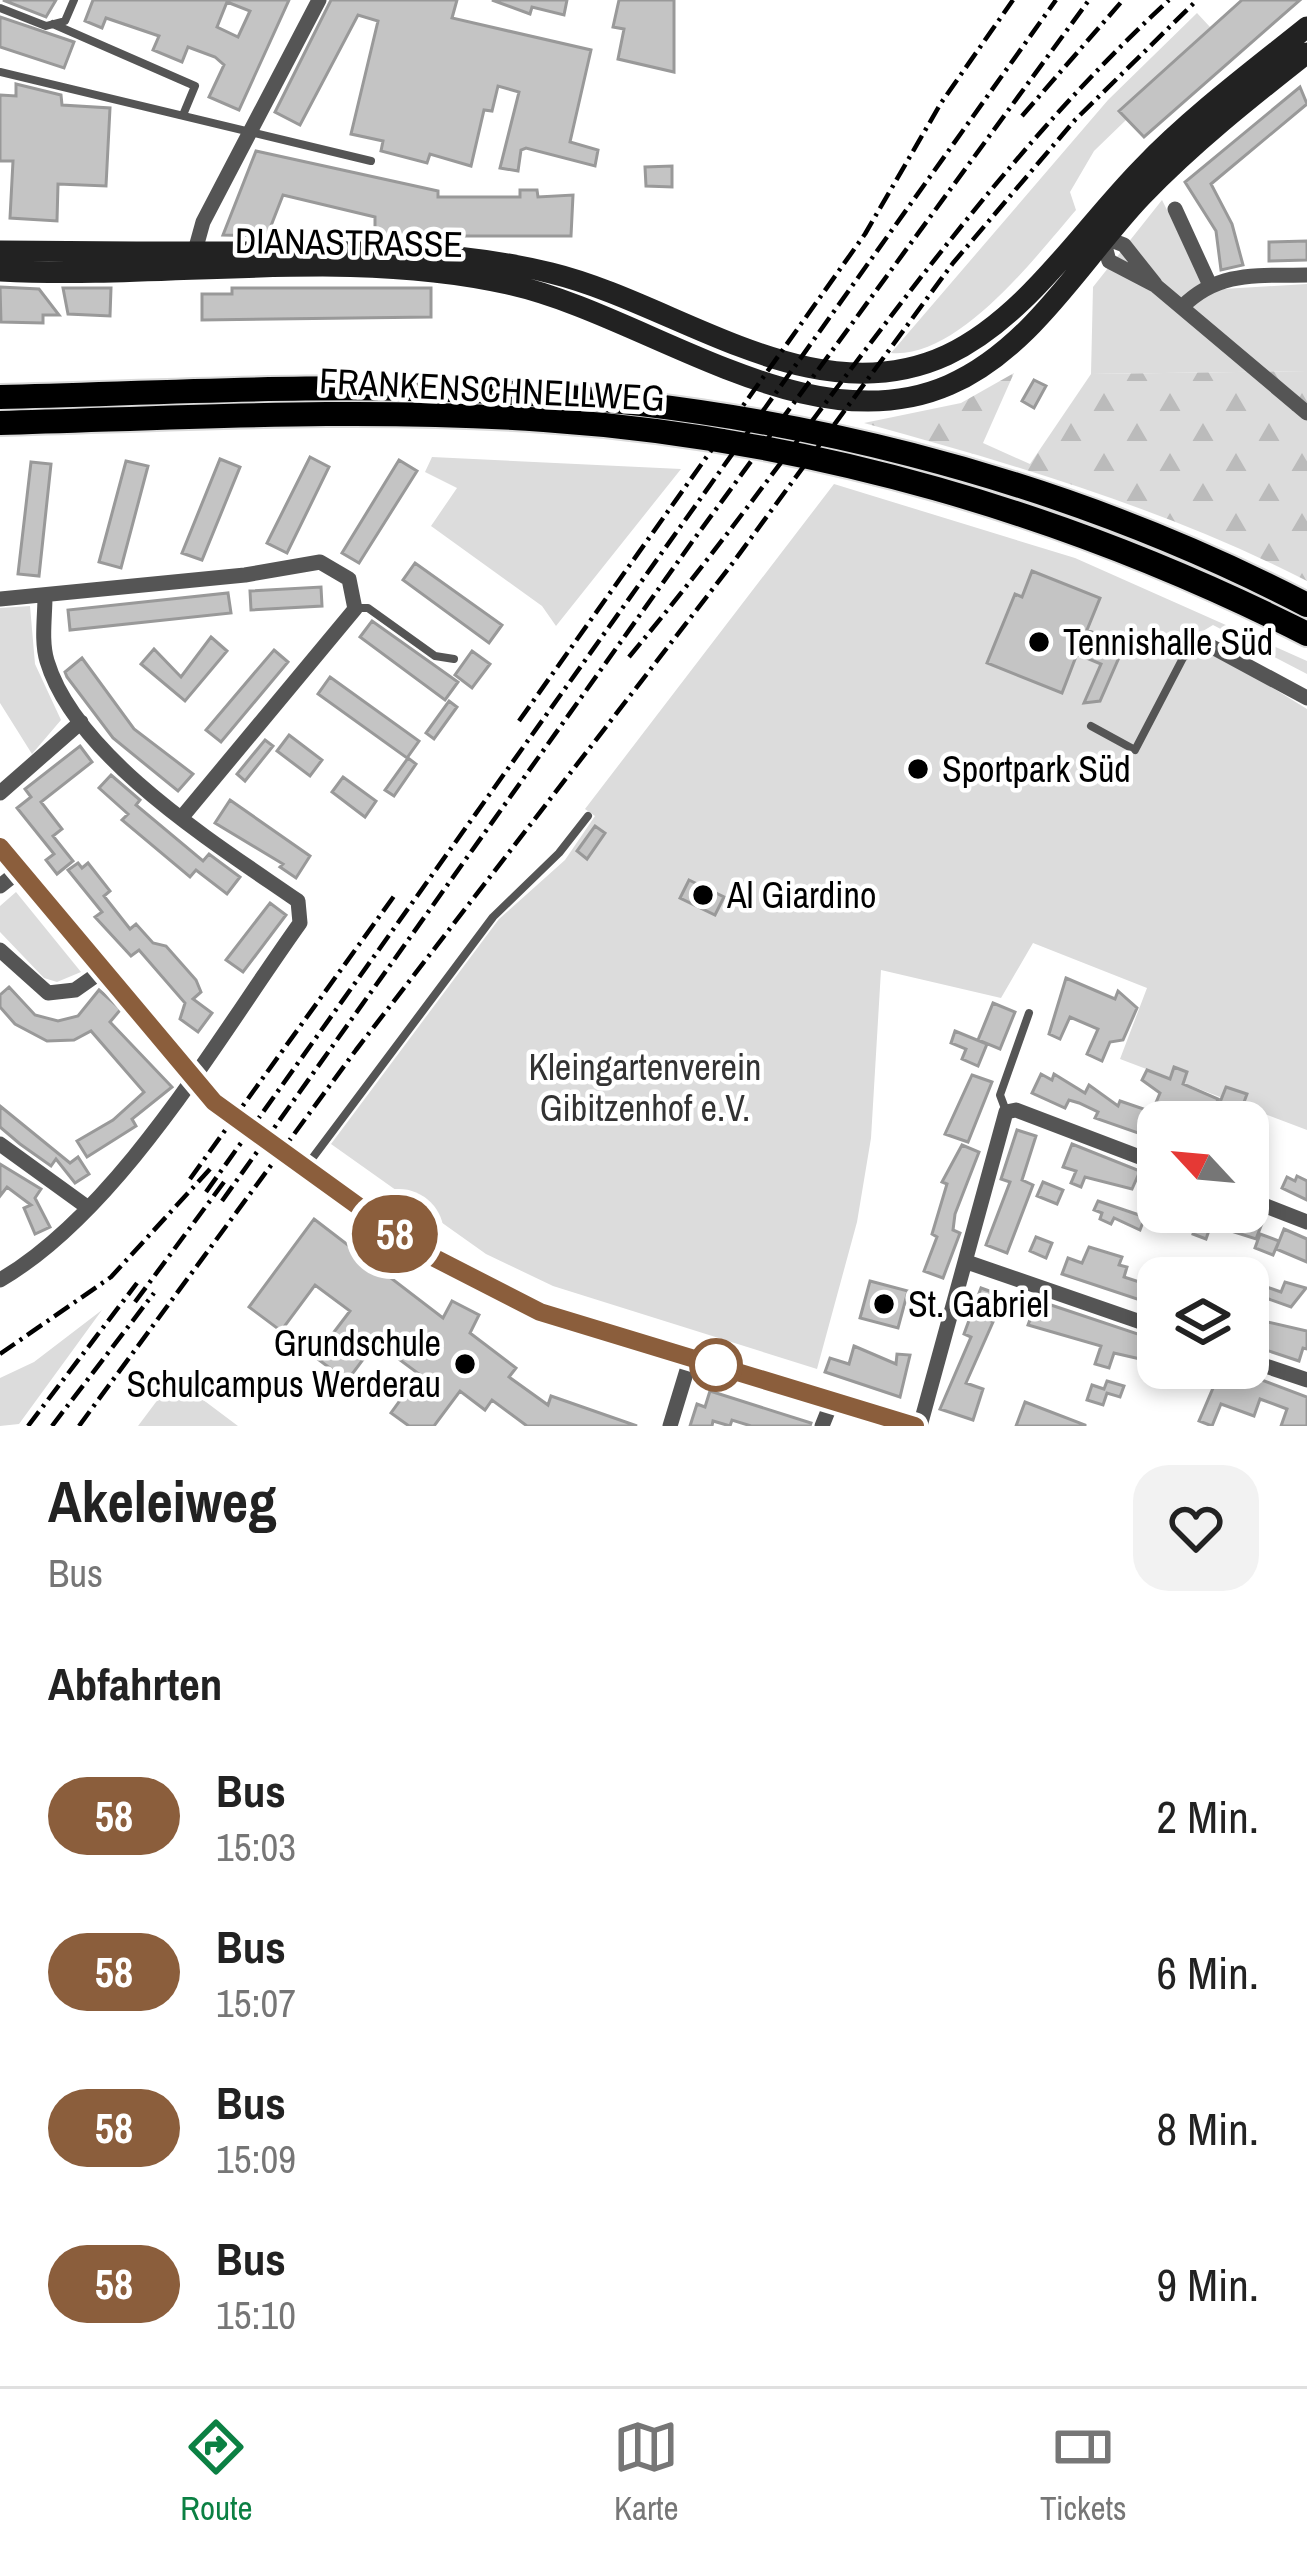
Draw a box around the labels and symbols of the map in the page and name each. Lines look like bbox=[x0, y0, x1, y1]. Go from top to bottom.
street label: DIANASTRASSE bbox=[235, 216, 463, 268]
street label: FRANKENSCHNELLWEG bbox=[318, 356, 666, 422]
place label: Tennishalle Süd bbox=[1063, 618, 1273, 666]
marker: Tennishalle Süd bbox=[1026, 629, 1052, 655]
place label: Sportpark Süd bbox=[942, 745, 1131, 793]
marker: Sportpark Süd bbox=[905, 756, 931, 782]
place label: Al Giardino bbox=[726, 871, 876, 919]
marker: Al Giardino bbox=[690, 882, 716, 908]
park label: Kleingartenverein Gibitzenhof e.V. bbox=[528, 1043, 762, 1132]
north arrow bbox=[1137, 1101, 1269, 1233]
line badge: 58 bbox=[341, 1195, 449, 1273]
place label: St. Gabriel bbox=[908, 1280, 1049, 1328]
marker: St. Gabriel bbox=[871, 1291, 897, 1317]
place label: Grundschule Schulcampus Werderau bbox=[127, 1319, 441, 1408]
unlabelled marker bbox=[691, 1340, 741, 1390]
marker: Grundschule Schulcampus Werderau bbox=[452, 1351, 478, 1377]

